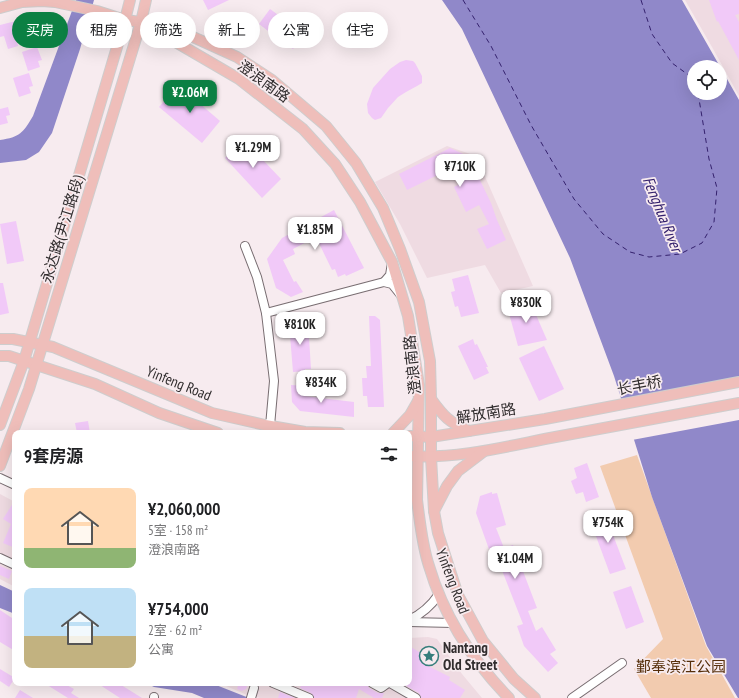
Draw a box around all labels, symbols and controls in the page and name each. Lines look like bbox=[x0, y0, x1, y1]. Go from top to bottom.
chip: 买房 bbox=[12, 12, 68, 48]
chip: 租房 bbox=[76, 12, 132, 48]
chip: 筛选 bbox=[140, 12, 196, 48]
chip: 新上 bbox=[204, 12, 260, 48]
chip: 公寓 bbox=[268, 12, 324, 48]
chip: 住宅 bbox=[332, 12, 388, 48]
street label: 澄浪南路 bbox=[234, 56, 294, 106]
map controls bbox=[687, 60, 727, 100]
button: locate bbox=[687, 60, 727, 100]
pin: ¥2.06M bbox=[157, 80, 223, 114]
text: ¥2.06M bbox=[172, 84, 208, 101]
pin: ¥1.29M bbox=[220, 135, 286, 169]
text: ¥1.29M bbox=[235, 139, 271, 156]
pin: ¥710K bbox=[432, 154, 488, 188]
text: ¥710K bbox=[444, 158, 476, 175]
street label: 永达路(尹江路段) bbox=[37, 172, 88, 285]
water label: Fenghua Rıver bbox=[639, 173, 688, 257]
pin: ¥1.85M bbox=[282, 217, 348, 251]
text: ¥1.85M bbox=[297, 221, 333, 238]
pin: ¥830K bbox=[498, 290, 554, 324]
text: ¥830K bbox=[510, 294, 542, 311]
pin: ¥810K bbox=[272, 312, 328, 346]
text: ¥810K bbox=[284, 316, 316, 333]
street label: 澄浪南路 bbox=[399, 334, 425, 396]
street label: Yinfeng Road bbox=[144, 361, 214, 405]
pin: ¥834K bbox=[293, 370, 349, 404]
street label: 长丰桥 bbox=[615, 371, 663, 399]
text: ¥834K bbox=[305, 374, 337, 391]
street label: 解放南路 bbox=[455, 399, 517, 427]
icon: filters bbox=[378, 443, 400, 465]
text: 9套房源 bbox=[24, 445, 83, 467]
text: ¥2,060,000 bbox=[148, 498, 220, 520]
icon: home bbox=[56, 504, 104, 552]
pin: ¥754K bbox=[580, 510, 636, 544]
text: ¥754K bbox=[592, 514, 624, 531]
text: 5室 · 158 m² bbox=[148, 522, 208, 539]
text: 澄浪南路 bbox=[148, 541, 200, 558]
street label: Yinfeng Road bbox=[432, 546, 474, 616]
pin: ¥1.04M bbox=[482, 546, 548, 580]
text: ¥1.04M bbox=[497, 550, 533, 567]
text: ¥754,000 bbox=[148, 598, 209, 620]
icon: home bbox=[56, 604, 104, 652]
text: 2室 · 62 m² bbox=[148, 622, 202, 639]
place label: Nantang Old Street bbox=[443, 638, 498, 674]
text: 公寓 bbox=[148, 641, 174, 658]
place icon: Nantang Old Street bbox=[418, 645, 440, 667]
park label: 鄞奉滨江公园 bbox=[636, 657, 726, 676]

